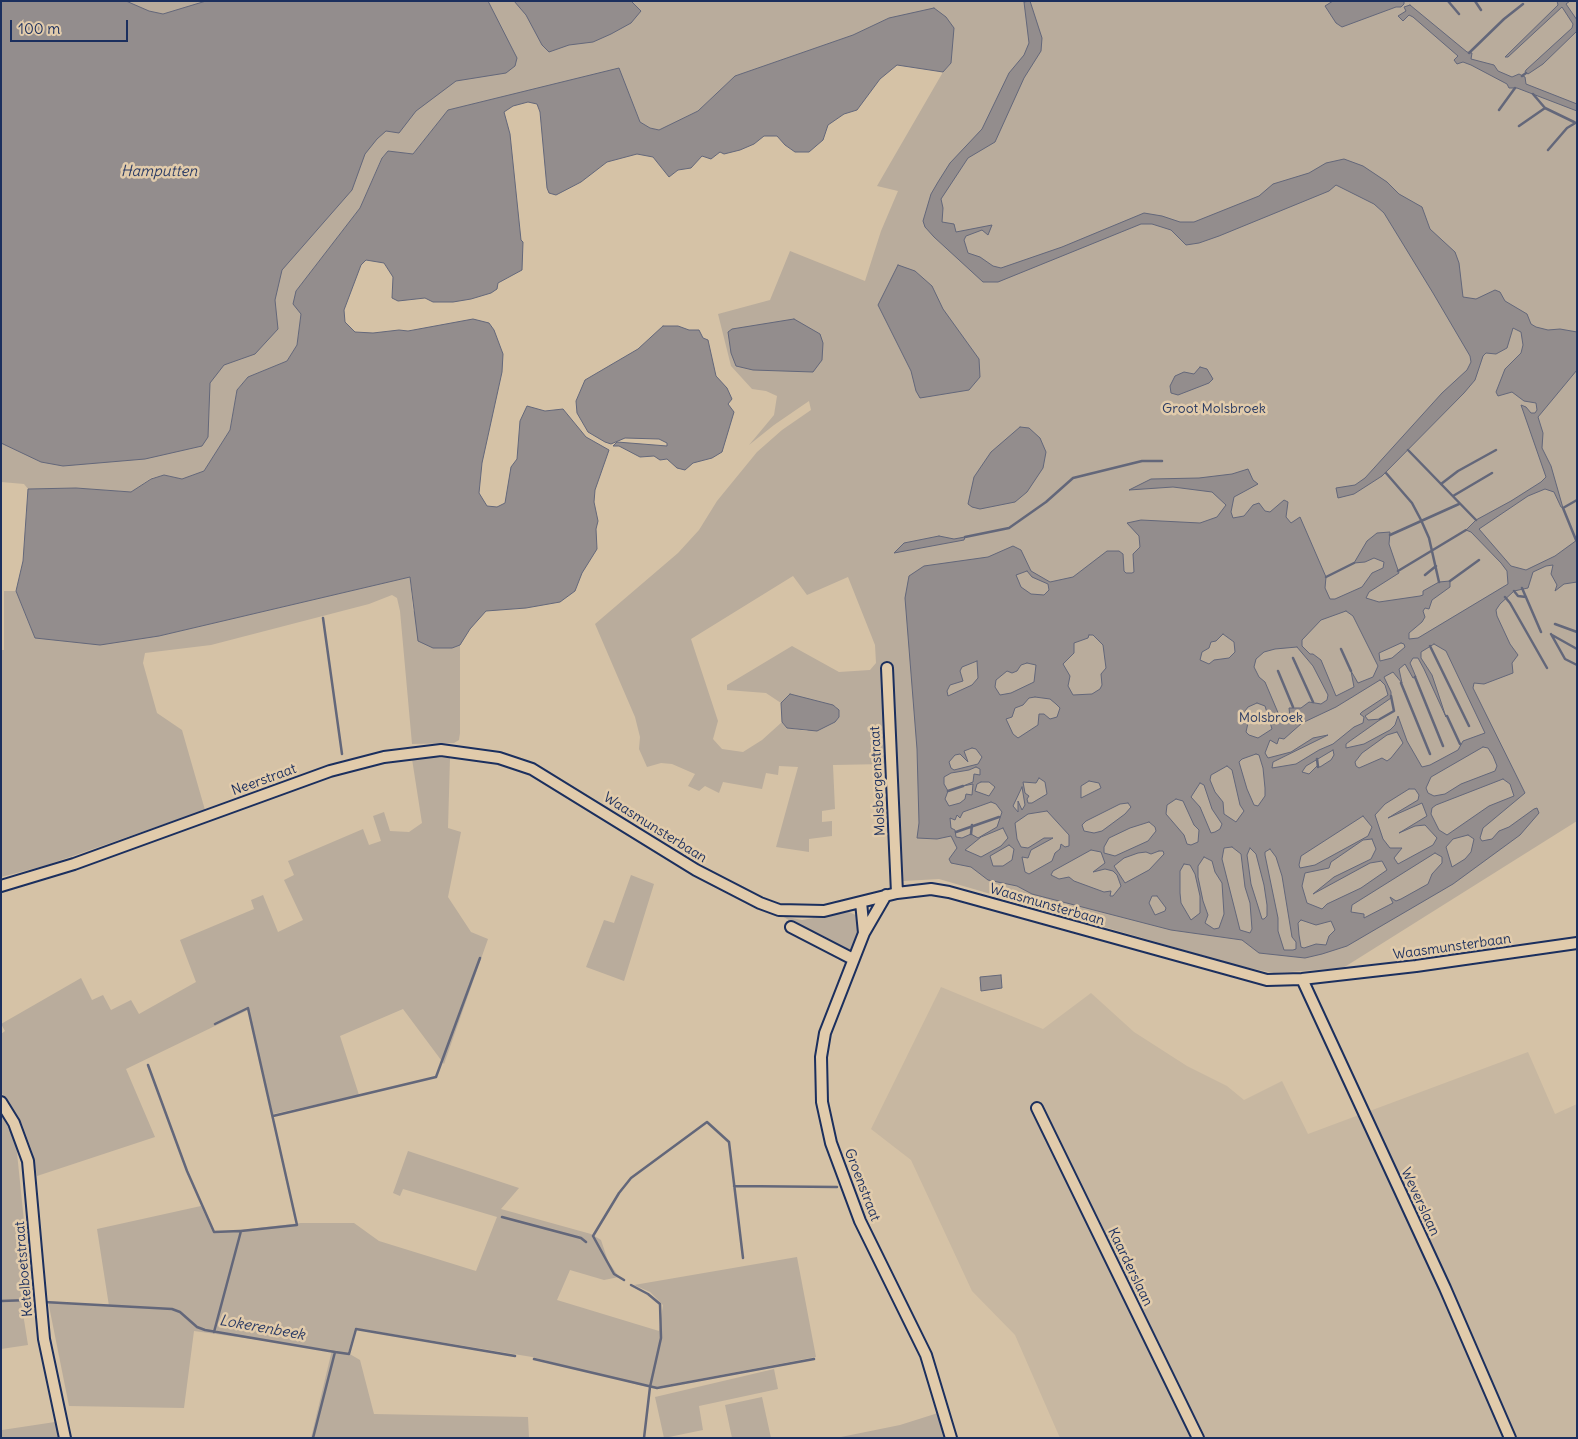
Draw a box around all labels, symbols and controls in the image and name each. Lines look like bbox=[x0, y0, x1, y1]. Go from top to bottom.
scale bar bbox=[12, 10, 130, 42]
text: 100 m bbox=[18, 19, 60, 38]
water label: Hamputten bbox=[121, 163, 197, 181]
park label: Groot Molsbroek bbox=[1162, 401, 1266, 417]
park label: Molsbroek bbox=[1239, 710, 1303, 726]
street label: Molsbergenstraat bbox=[867, 726, 889, 836]
street label: Neerstraat bbox=[229, 761, 299, 799]
street label: Waasmunsterbaan bbox=[600, 789, 710, 867]
street label: Waasmunsterbaan bbox=[987, 881, 1107, 929]
street label: Waasmunsterbaan bbox=[1392, 930, 1512, 964]
street label: Groenstraat bbox=[840, 1146, 884, 1224]
street label: Weverslaan bbox=[1397, 1165, 1443, 1239]
street label: Ketelboetstraat bbox=[11, 1220, 37, 1318]
street label: Kaarderslaan bbox=[1104, 1225, 1156, 1309]
water label: Lokerenbeek bbox=[218, 1312, 306, 1344]

